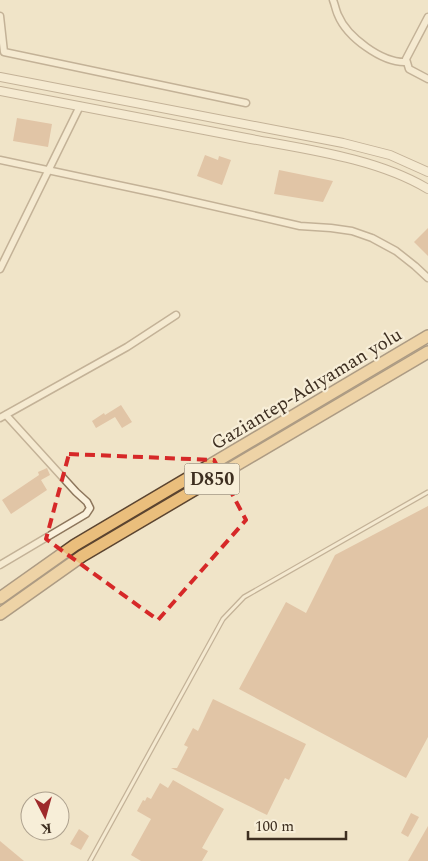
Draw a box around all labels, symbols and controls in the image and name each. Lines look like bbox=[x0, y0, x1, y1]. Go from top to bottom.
street label: Gaziantep-Adıyaman yolu bbox=[206, 320, 408, 458]
road number: D850 bbox=[184, 464, 240, 494]
north arrow bbox=[20, 791, 70, 841]
scale bar bbox=[248, 808, 346, 840]
text: 100 m bbox=[255, 815, 294, 838]
text: K bbox=[40, 817, 53, 839]

